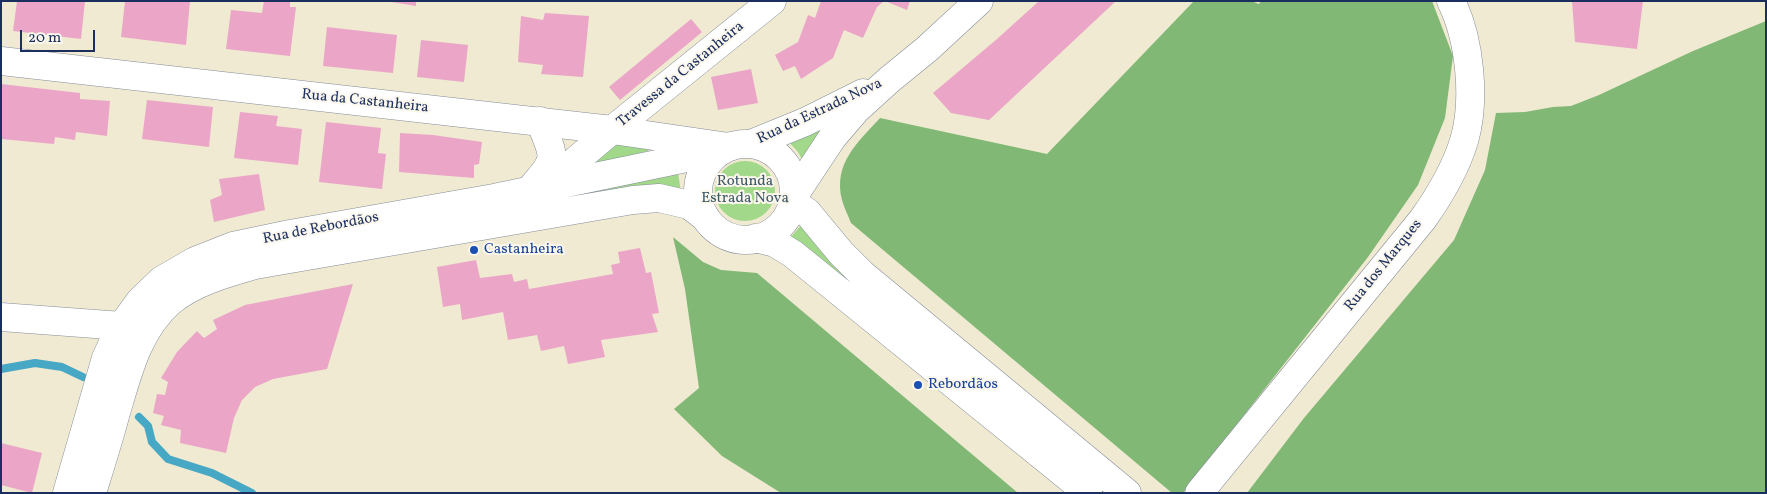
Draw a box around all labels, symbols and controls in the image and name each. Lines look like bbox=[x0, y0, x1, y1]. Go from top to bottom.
street label: Travessa da Castanheira bbox=[614, 18, 748, 132]
scale bar bbox=[22, 20, 98, 52]
text: 20 m bbox=[28, 28, 61, 49]
street label: Rua da Estrada Nova bbox=[755, 75, 885, 149]
street label: Rua da Castanheira bbox=[301, 86, 429, 118]
park label: Rotunda Estrada Nova bbox=[701, 173, 789, 208]
street label: Rua de Rebordãos bbox=[262, 209, 380, 249]
street label: Rua dos Marques bbox=[1341, 216, 1427, 316]
place label: Castanheira bbox=[484, 241, 564, 259]
marker: Castanheira bbox=[468, 244, 480, 256]
place label: Rebordãos bbox=[928, 376, 998, 394]
marker: Rebordãos bbox=[912, 379, 924, 391]

